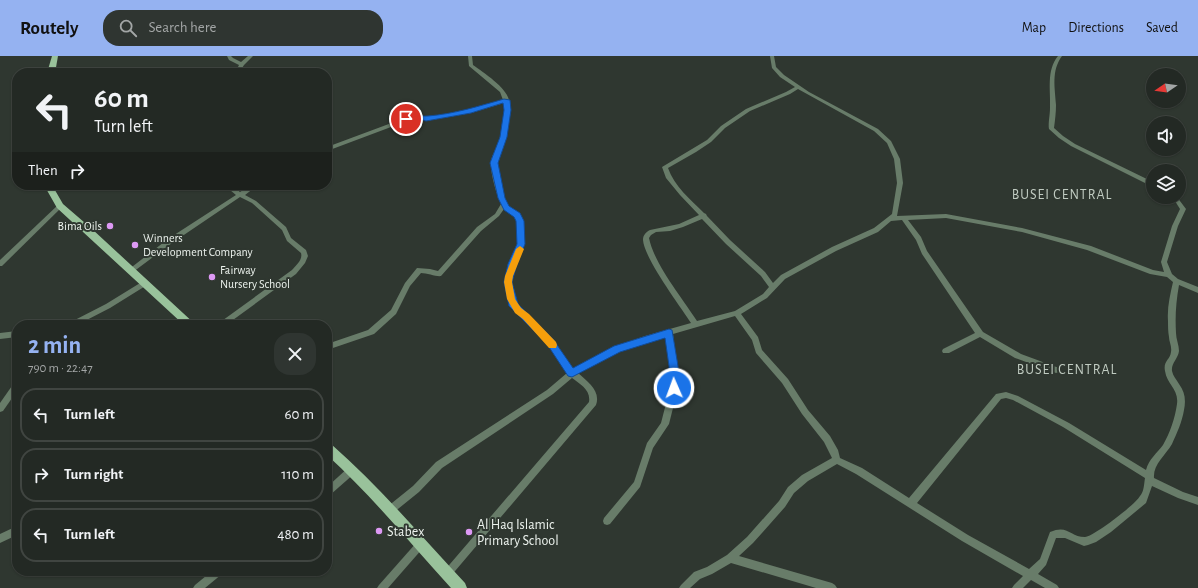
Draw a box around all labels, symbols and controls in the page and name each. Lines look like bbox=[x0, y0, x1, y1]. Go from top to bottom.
search box bbox=[103, 10, 383, 46]
icon: search bbox=[117, 17, 139, 39]
text: Routely bbox=[20, 19, 79, 38]
text: Search here bbox=[149, 20, 216, 35]
text: Map bbox=[1022, 21, 1046, 35]
text: Directions bbox=[1068, 21, 1124, 35]
text: Saved bbox=[1146, 21, 1178, 35]
north arrow bbox=[1146, 68, 1186, 108]
map controls bbox=[1146, 68, 1186, 204]
icon: left bbox=[28, 84, 80, 136]
text: 60 m bbox=[94, 85, 149, 113]
pin bbox=[389, 102, 423, 136]
icon: arrive bbox=[395, 108, 417, 130]
button: sound bbox=[1146, 116, 1186, 156]
text: Turn left bbox=[94, 118, 153, 136]
icon: right bbox=[66, 160, 88, 182]
text: Then bbox=[28, 163, 58, 178]
button: layers bbox=[1146, 164, 1186, 204]
district label: BUSEI CENTRAL bbox=[1012, 188, 1112, 202]
place label: Bima Oils bbox=[58, 220, 102, 232]
marker: Bima Oils bbox=[105, 221, 115, 231]
place label: Winners Development Company bbox=[143, 232, 253, 259]
marker: Winners Development Company bbox=[130, 240, 140, 250]
place label: Fairway Nursery School bbox=[220, 264, 290, 291]
marker: Fairway Nursery School bbox=[207, 272, 217, 282]
button: close bbox=[274, 333, 316, 375]
text: 2 min bbox=[28, 334, 81, 358]
text: 790 m · 22:47 bbox=[28, 362, 93, 375]
district label: BUSEI CENTRAL bbox=[1017, 363, 1117, 377]
position arrow bbox=[653, 367, 695, 409]
icon: left bbox=[30, 404, 52, 426]
text: Turn left bbox=[64, 407, 115, 422]
text: 60 m bbox=[285, 407, 314, 422]
icon: right bbox=[30, 464, 52, 486]
text: Turn right bbox=[64, 467, 123, 482]
text: 110 m bbox=[281, 467, 314, 482]
place label: Al Haq Islamic Primary School bbox=[477, 518, 559, 548]
icon: left bbox=[30, 524, 52, 546]
place label: Stabex bbox=[387, 525, 424, 539]
marker: Stabex bbox=[374, 526, 384, 536]
text: Turn left bbox=[64, 527, 115, 542]
text: 480 m bbox=[277, 527, 314, 542]
marker: Al Haq Islamic Primary School bbox=[464, 527, 474, 537]

